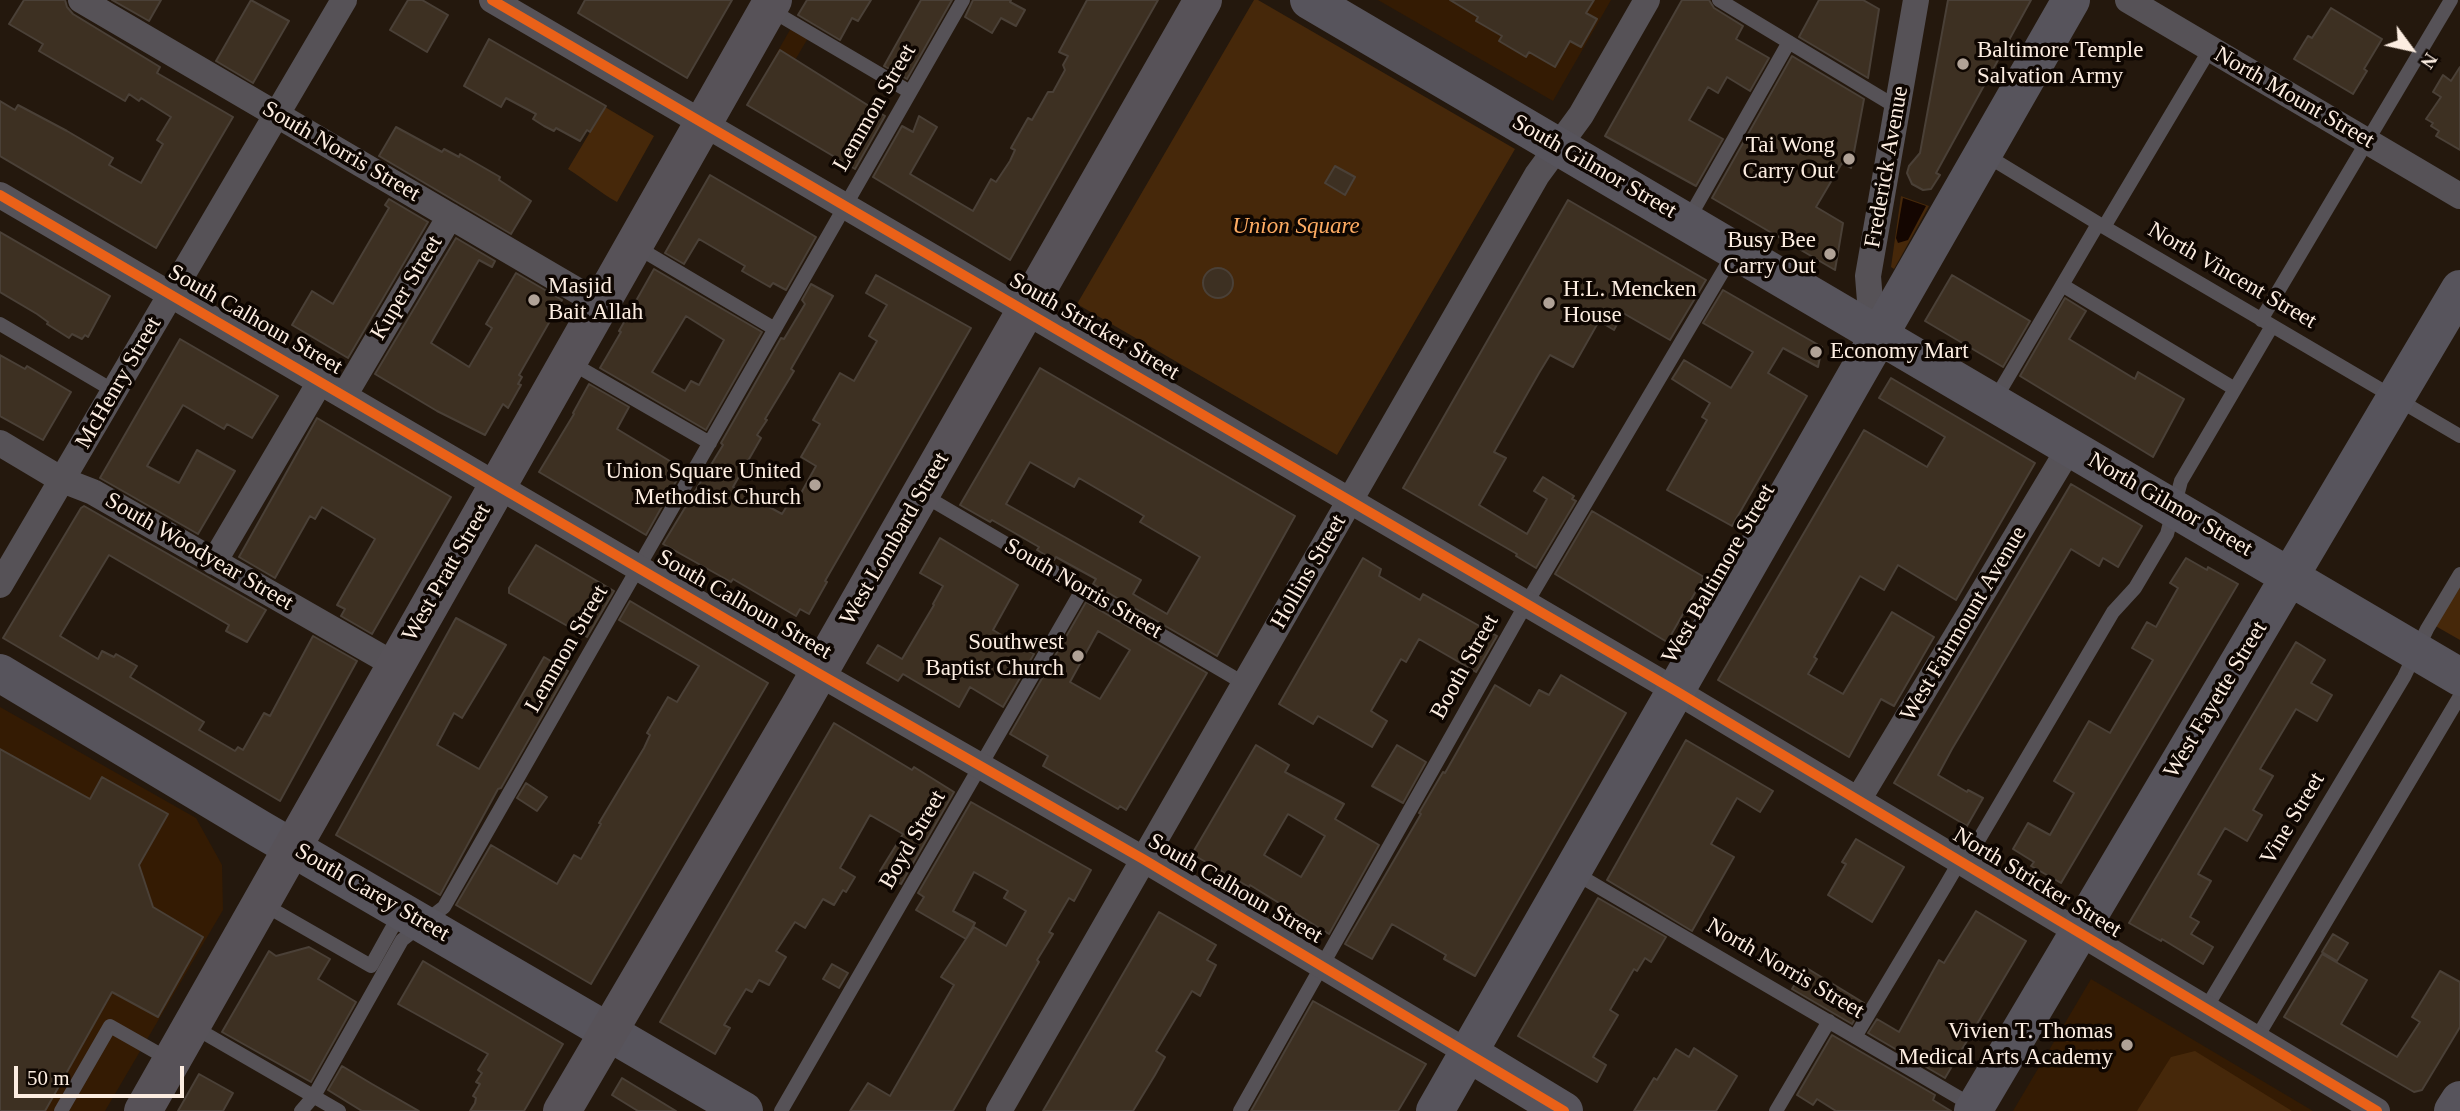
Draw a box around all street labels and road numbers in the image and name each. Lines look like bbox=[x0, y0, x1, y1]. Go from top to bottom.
street label: Lemmon Street bbox=[827, 39, 923, 177]
street label: North Mount Street bbox=[2209, 41, 2379, 155]
street label: Frederick Avenue bbox=[1859, 84, 1915, 250]
street label: South Norris Street bbox=[257, 96, 425, 208]
street label: South Gilmor Street bbox=[1507, 109, 1681, 225]
street label: North Vincent Street bbox=[2143, 216, 2321, 336]
street label: Kuper Street bbox=[365, 231, 449, 345]
street label: South Calhoun Street bbox=[163, 259, 347, 381]
street label: South Stricker Street bbox=[1004, 267, 1184, 387]
street label: McHenry Street bbox=[70, 312, 168, 454]
street label: North Gilmor Street bbox=[2083, 447, 2257, 563]
street label: West Lombard Street bbox=[834, 448, 956, 630]
street label: West Baltimore Street bbox=[1656, 479, 1782, 669]
street label: South Woodyear Street bbox=[100, 487, 298, 617]
street label: West Pratt Street bbox=[397, 499, 497, 647]
street label: Hollins Street bbox=[1265, 510, 1353, 634]
street label: West Fairmount Avenue bbox=[1895, 522, 2033, 726]
street label: South Norris Street bbox=[999, 533, 1167, 645]
street label: South Calhoun Street bbox=[652, 544, 836, 666]
street label: Lemmon Street bbox=[519, 580, 615, 718]
street label: Booth Street bbox=[1425, 610, 1505, 724]
street label: West Fayette Street bbox=[2158, 616, 2274, 784]
street label: Vine Street bbox=[2255, 768, 2331, 870]
street label: Boyd Street bbox=[874, 786, 952, 894]
street label: North Stricker Street bbox=[1948, 822, 2126, 944]
street label: South Calhoun Street bbox=[1143, 828, 1327, 950]
street label: South Carey Street bbox=[290, 838, 454, 948]
street label: North Norris Street bbox=[1701, 913, 1869, 1025]

